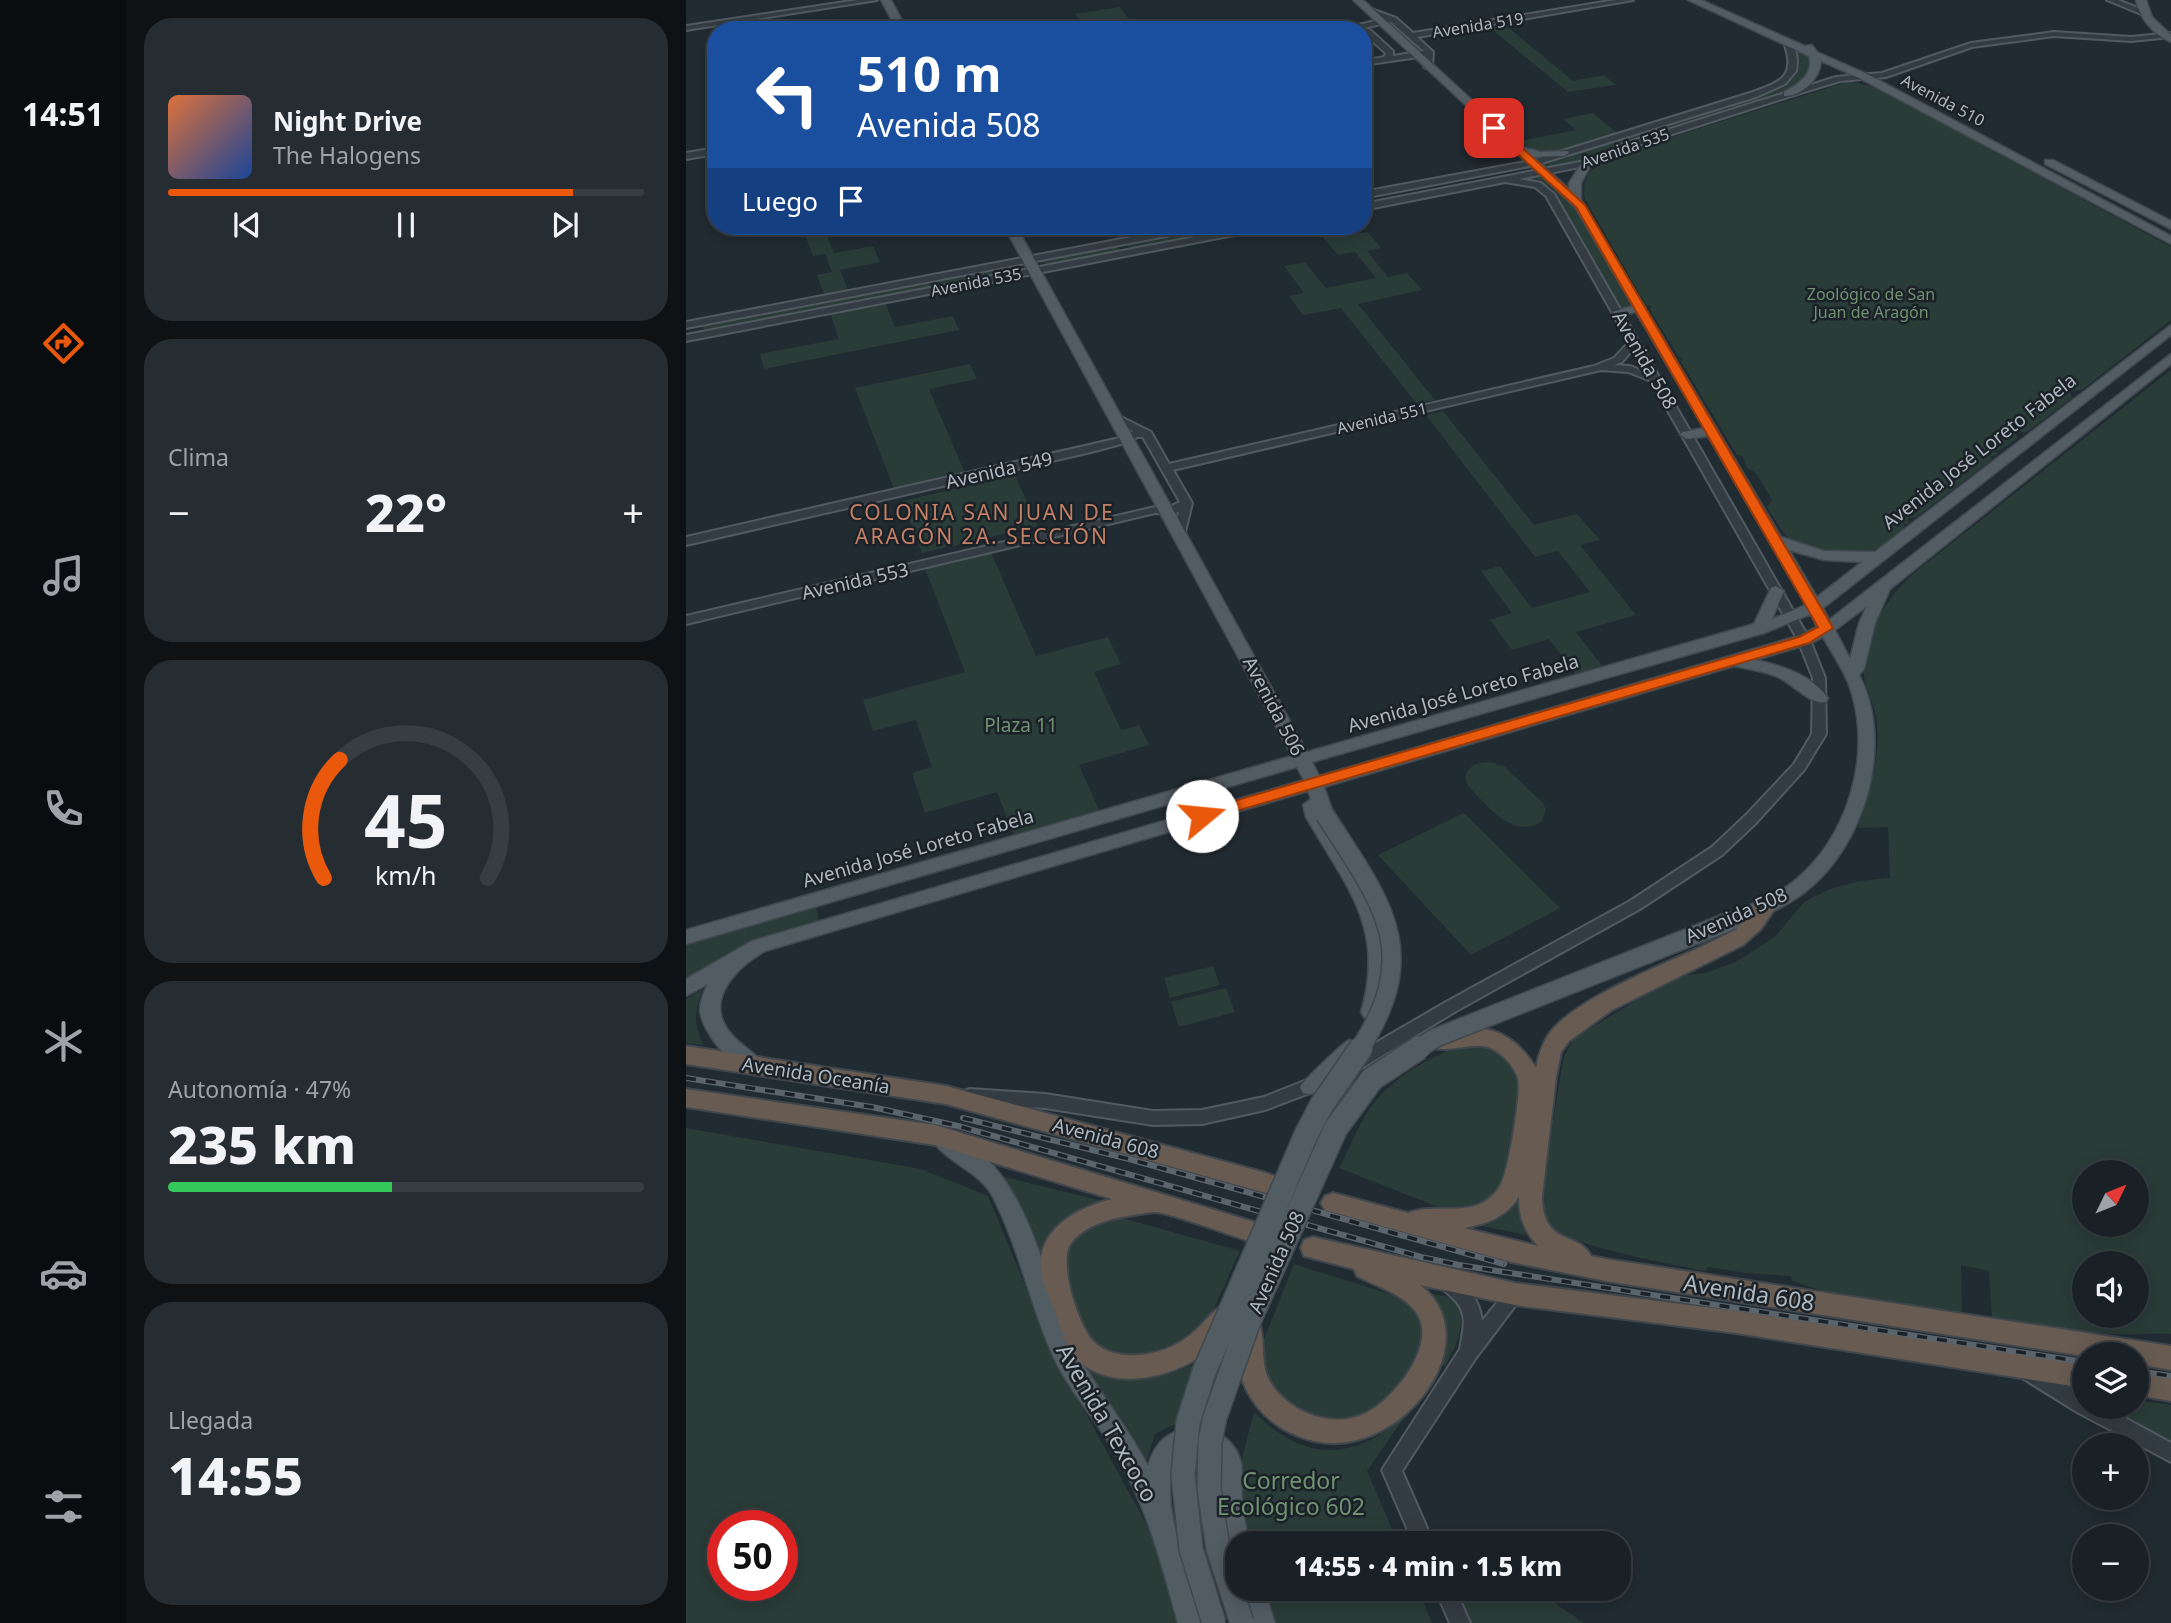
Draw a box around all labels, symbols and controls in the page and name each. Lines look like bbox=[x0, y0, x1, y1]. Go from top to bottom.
street label: Avenida 519 bbox=[1431, 7, 1525, 43]
text: 510 m bbox=[857, 40, 1002, 106]
icon: left bbox=[742, 49, 833, 140]
street label: Avenida 510 bbox=[1897, 69, 1989, 131]
text: 14:51 bbox=[22, 92, 104, 135]
pin bbox=[1464, 98, 1524, 158]
text: Night Drive bbox=[273, 103, 422, 139]
text: Avenida 508 bbox=[857, 103, 1041, 146]
icon: arrive bbox=[1475, 109, 1513, 147]
street label: Avenida 535 bbox=[1578, 123, 1672, 173]
text: The Halogens bbox=[273, 139, 421, 171]
icon: arrive bbox=[832, 182, 870, 220]
text: Luego bbox=[742, 183, 818, 219]
icon: previous bbox=[228, 206, 266, 244]
icon: pause bbox=[387, 206, 425, 244]
icon: next bbox=[546, 206, 584, 244]
street label: Avenida 535 bbox=[929, 262, 1023, 302]
park label: Zoológico de San Juan de Aragón bbox=[1807, 283, 1935, 323]
street label: Avenida 508 bbox=[1606, 306, 1684, 414]
icon: directions bbox=[39, 319, 88, 368]
street label: Avenida José Loreto Fabela bbox=[1877, 367, 2081, 535]
street label: Avenida 551 bbox=[1335, 397, 1429, 439]
text: Clima bbox=[168, 441, 229, 473]
street label: Avenida 549 bbox=[943, 445, 1055, 495]
text: 22° bbox=[365, 476, 447, 547]
text: − bbox=[168, 486, 190, 538]
text: + bbox=[622, 486, 644, 538]
district label: COLONIA SAN JUAN DE ARAGÓN 2A. SECCIÓN bbox=[849, 498, 1115, 550]
icon: music bbox=[39, 551, 88, 600]
street label: Avenida 553 bbox=[799, 556, 911, 606]
street label: Avenida José Loreto Fabela bbox=[1344, 648, 1582, 738]
street label: Avenida 506 bbox=[1237, 652, 1311, 760]
park label: Plaza 11 bbox=[984, 712, 1058, 738]
text: 45 bbox=[364, 770, 448, 869]
position arrow bbox=[1165, 779, 1239, 853]
icon: phone bbox=[39, 784, 88, 833]
street label: Avenida José Loreto Fabela bbox=[799, 803, 1037, 893]
text: km/h bbox=[375, 857, 437, 891]
street label: Avenida 508 bbox=[1681, 881, 1791, 949]
icon: climate bbox=[39, 1017, 88, 1066]
street label: Avenida Oceanía bbox=[740, 1050, 892, 1100]
text: Autonomía · 47% bbox=[168, 1073, 351, 1105]
text: 235 km bbox=[168, 1108, 356, 1179]
street label: Avenida 608 bbox=[1050, 1111, 1162, 1165]
north arrow bbox=[2072, 1160, 2149, 1237]
map controls bbox=[2072, 1160, 2149, 1601]
street label: Avenida 508 bbox=[1242, 1207, 1310, 1317]
icon: car bbox=[39, 1249, 88, 1298]
button: sound bbox=[2072, 1251, 2149, 1328]
street label: Avenida 608 bbox=[1681, 1266, 1817, 1318]
street label: Avenida Texcoco bbox=[1050, 1337, 1166, 1508]
button: layers bbox=[2072, 1342, 2149, 1419]
text: Llegada bbox=[168, 1404, 253, 1436]
button: + bbox=[2072, 1433, 2149, 1510]
text: 14:55 bbox=[168, 1439, 303, 1510]
park label: Corredor Ecológico 602 bbox=[1217, 1464, 1365, 1522]
icon: filters bbox=[39, 1482, 88, 1531]
speed limit sign: 50 bbox=[707, 1510, 798, 1601]
button: − bbox=[2072, 1524, 2149, 1601]
text: 14:55 · 4 min · 1.5 km bbox=[1294, 1548, 1562, 1584]

